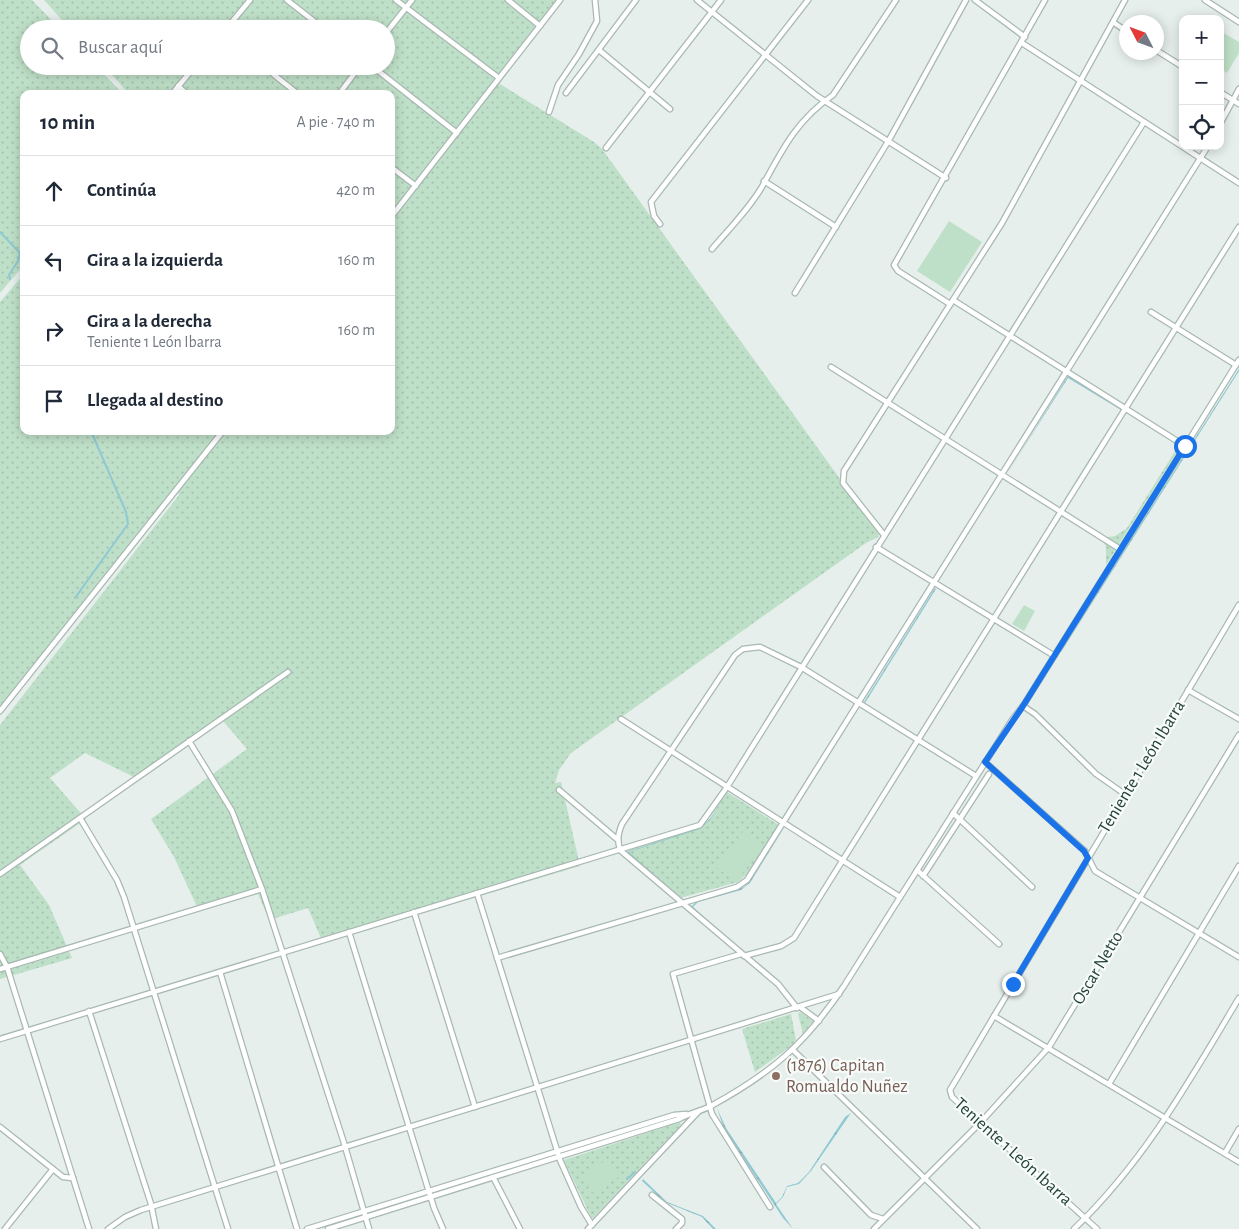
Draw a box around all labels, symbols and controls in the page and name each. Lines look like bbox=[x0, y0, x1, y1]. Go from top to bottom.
north arrow bbox=[1119, 15, 1164, 60]
map controls bbox=[1179, 15, 1224, 150]
button: + bbox=[1179, 15, 1224, 60]
search box bbox=[20, 20, 395, 75]
icon: search bbox=[38, 34, 66, 62]
text: Buscar aquí bbox=[78, 38, 163, 57]
button: − bbox=[1179, 60, 1224, 105]
button: locate bbox=[1179, 105, 1224, 150]
text: 10 min bbox=[40, 112, 95, 133]
text: A pie · 740 m bbox=[297, 114, 375, 130]
icon: ahead bbox=[40, 177, 68, 205]
text: Continúa bbox=[87, 181, 156, 200]
text: 420 m bbox=[336, 182, 375, 198]
icon: left bbox=[40, 247, 68, 275]
text: Gira a la izquierda bbox=[87, 251, 223, 270]
text: 160 m bbox=[338, 252, 375, 268]
text: Gira a la derecha bbox=[87, 312, 212, 331]
icon: right bbox=[40, 317, 68, 345]
text: 160 m bbox=[338, 322, 375, 338]
text: Teniente 1 León Ibarra bbox=[87, 334, 222, 350]
icon: arrive bbox=[40, 387, 68, 415]
text: Llegada al destino bbox=[87, 391, 224, 410]
route start bbox=[1174, 435, 1197, 458]
street label: Teniente 1 León Ibarra bbox=[1095, 697, 1189, 837]
street label: Oscar Netto bbox=[1069, 928, 1127, 1008]
route end bbox=[1002, 973, 1025, 996]
place label: (1876) Capitan Romualdo Nuñez bbox=[786, 1057, 908, 1096]
marker: (1876) Capitan Romualdo Nuñez bbox=[770, 1070, 782, 1082]
street label: Teniente 1 León Ibarra bbox=[951, 1095, 1075, 1209]

